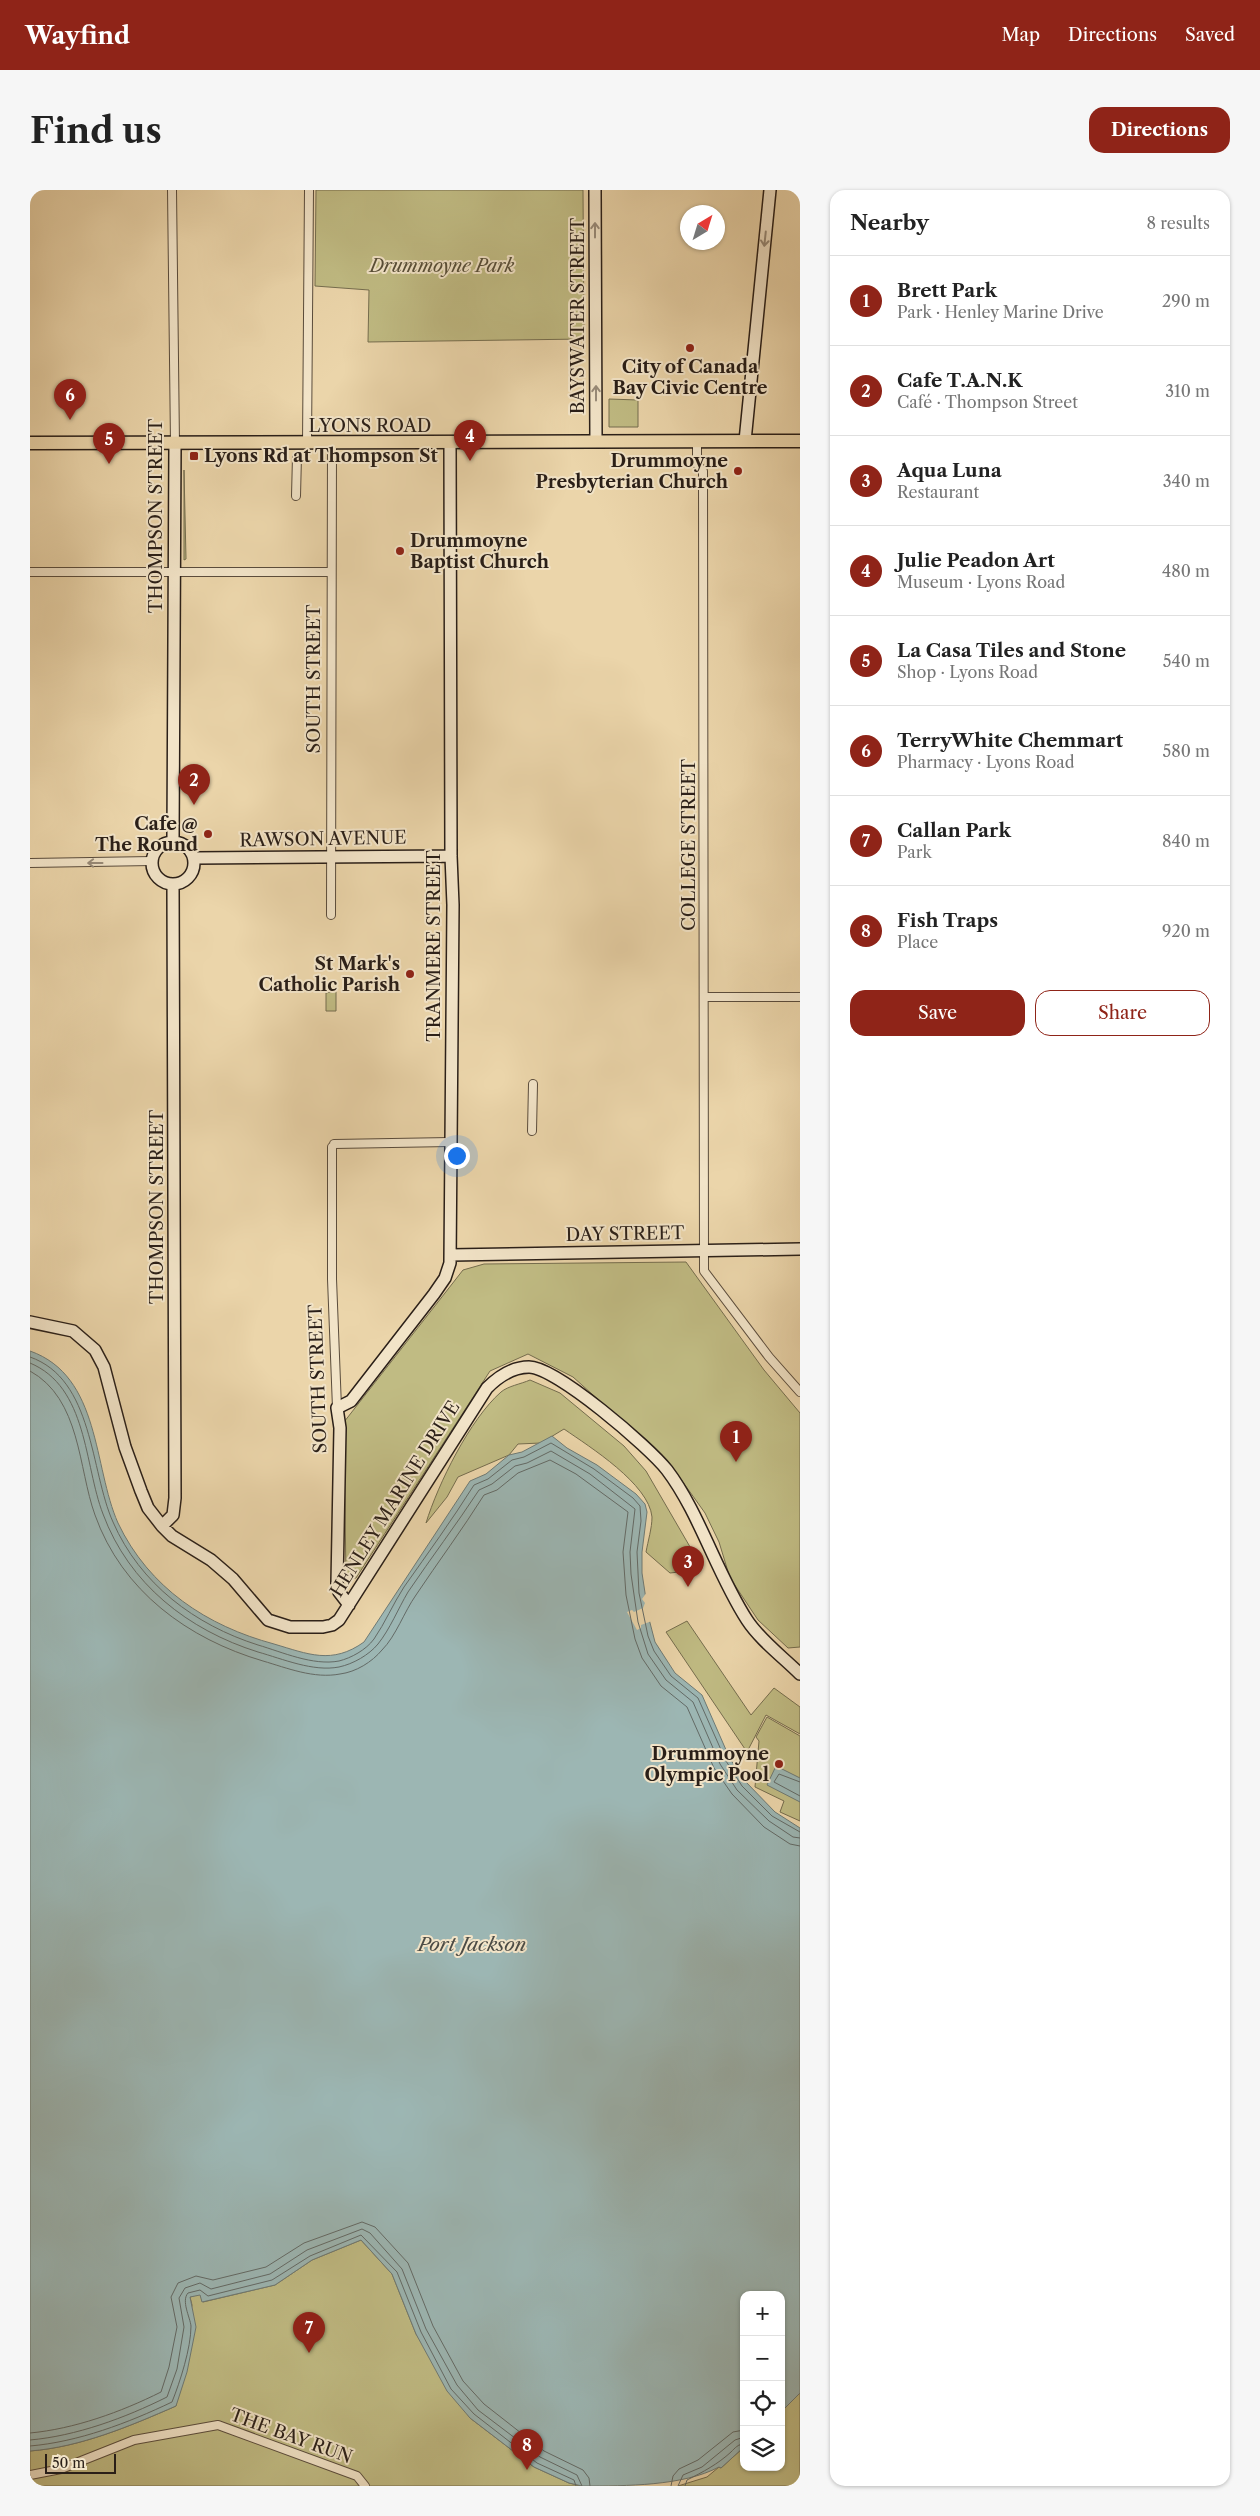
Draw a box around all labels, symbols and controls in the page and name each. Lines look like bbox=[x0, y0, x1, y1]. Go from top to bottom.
text: Wayfind bbox=[25, 21, 130, 50]
text: Map bbox=[1001, 24, 1040, 46]
text: Directions bbox=[1068, 24, 1157, 46]
text: Saved bbox=[1185, 24, 1235, 46]
button: Directions bbox=[1089, 107, 1230, 153]
text: Find us bbox=[30, 109, 162, 152]
north arrow bbox=[680, 205, 725, 250]
text: Nearby bbox=[850, 210, 929, 235]
text: 8 results bbox=[1147, 213, 1210, 233]
street label: BAYSWATER STREET bbox=[567, 217, 589, 414]
one-way arrow bbox=[590, 222, 600, 238]
one-way arrow bbox=[760, 230, 770, 246]
park label: Drummoyne Park bbox=[368, 255, 515, 277]
text: Brett Park bbox=[897, 279, 997, 302]
text: 1 bbox=[862, 291, 870, 311]
text: 290 m bbox=[1162, 291, 1210, 311]
text: Park · Henley Marine Drive bbox=[897, 302, 1104, 322]
marker: City of Canada Bay Civic Centre bbox=[684, 342, 696, 354]
place label: City of Canada Bay Civic Centre bbox=[612, 356, 768, 399]
text: Cafe T.A.N.K bbox=[897, 369, 1022, 392]
pin: 6 bbox=[54, 379, 86, 420]
text: 2 bbox=[861, 381, 871, 401]
text: 310 m bbox=[1165, 381, 1210, 401]
one-way arrow bbox=[591, 385, 601, 401]
text: Café · Thompson Street bbox=[897, 392, 1078, 412]
street label: LYONS ROAD bbox=[309, 415, 431, 437]
street label: THOMPSON STREET bbox=[145, 418, 167, 613]
pin: 4 bbox=[454, 420, 486, 461]
pin: 5 bbox=[93, 423, 125, 464]
place label: Lyons Rd at Thompson St bbox=[204, 445, 438, 467]
marker: Lyons Rd at Thompson St bbox=[188, 450, 200, 462]
place label: Drummoyne Presbyterian Church bbox=[535, 450, 729, 493]
text: Aqua Luna bbox=[897, 459, 1002, 482]
marker: Drummoyne Presbyterian Church bbox=[732, 465, 744, 477]
text: 3 bbox=[861, 471, 871, 491]
text: 340 m bbox=[1163, 471, 1210, 491]
text: Restaurant bbox=[897, 482, 979, 502]
place label: Drummoyne Baptist Church bbox=[410, 530, 550, 573]
marker: Drummoyne Baptist Church bbox=[394, 545, 406, 557]
text: Julie Peadon Art bbox=[897, 549, 1055, 572]
text: 4 bbox=[861, 561, 871, 581]
text: 480 m bbox=[1162, 561, 1210, 581]
text: Museum · Lyons Road bbox=[897, 572, 1065, 592]
street label: SOUTH STREET bbox=[303, 604, 325, 753]
text: La Casa Tiles and Stone bbox=[897, 639, 1126, 662]
text: 5 bbox=[862, 651, 870, 671]
text: 540 m bbox=[1163, 651, 1210, 671]
text: Shop · Lyons Road bbox=[897, 662, 1038, 682]
text: TerryWhite Chemmart bbox=[897, 729, 1123, 752]
text: 6 bbox=[861, 741, 871, 761]
text: 580 m bbox=[1163, 741, 1210, 761]
text: Pharmacy · Lyons Road bbox=[897, 752, 1074, 772]
street label: COLLEGE STREET bbox=[678, 758, 700, 931]
pin: 2 bbox=[178, 764, 210, 805]
place label: Cafe @ The Round bbox=[95, 813, 198, 856]
text: Callan Park bbox=[897, 819, 1011, 842]
street label: RAWSON AVENUE bbox=[239, 827, 407, 851]
marker: Cafe @ The Round bbox=[202, 828, 214, 840]
text: 7 bbox=[862, 831, 870, 851]
text: 840 m bbox=[1162, 831, 1210, 851]
text: Park bbox=[897, 842, 932, 862]
street label: TRANMERE STREET bbox=[423, 850, 445, 1042]
one-way arrow bbox=[87, 858, 103, 868]
text: Fish Traps bbox=[897, 909, 998, 932]
text: 8 bbox=[861, 921, 871, 941]
text: 920 m bbox=[1162, 921, 1210, 941]
text: Place bbox=[897, 932, 938, 952]
place label: St Mark's Catholic Parish bbox=[259, 953, 401, 996]
marker: St Mark's Catholic Parish bbox=[404, 968, 416, 980]
button: Save bbox=[850, 990, 1025, 1036]
button: Share bbox=[1035, 990, 1210, 1036]
street label: THOMPSON STREET bbox=[146, 1109, 168, 1304]
your location bbox=[444, 1143, 470, 1169]
street label: DAY STREET bbox=[566, 1222, 685, 1246]
street label: SOUTH STREET bbox=[304, 1304, 332, 1454]
street label: HENLEY MARINE DRIVE bbox=[326, 1397, 464, 1601]
pin: 1 bbox=[720, 1421, 752, 1462]
pin: 3 bbox=[672, 1546, 704, 1587]
place label: Drummoyne Olympic Pool bbox=[644, 1743, 769, 1786]
marker: Drummoyne Olympic Pool bbox=[773, 1758, 785, 1770]
water label: Port Jackson bbox=[416, 1933, 526, 1956]
map controls bbox=[740, 2291, 785, 2471]
button: + bbox=[740, 2291, 785, 2336]
pin: 7 bbox=[293, 2312, 325, 2353]
button: − bbox=[740, 2336, 785, 2381]
button: locate bbox=[740, 2381, 785, 2426]
street label: THE BAY RUN bbox=[227, 2404, 355, 2468]
button: layers bbox=[740, 2426, 785, 2471]
pin: 8 bbox=[511, 2429, 543, 2470]
scale bar bbox=[45, 2451, 116, 2474]
text: 50 m bbox=[52, 2454, 85, 2472]

